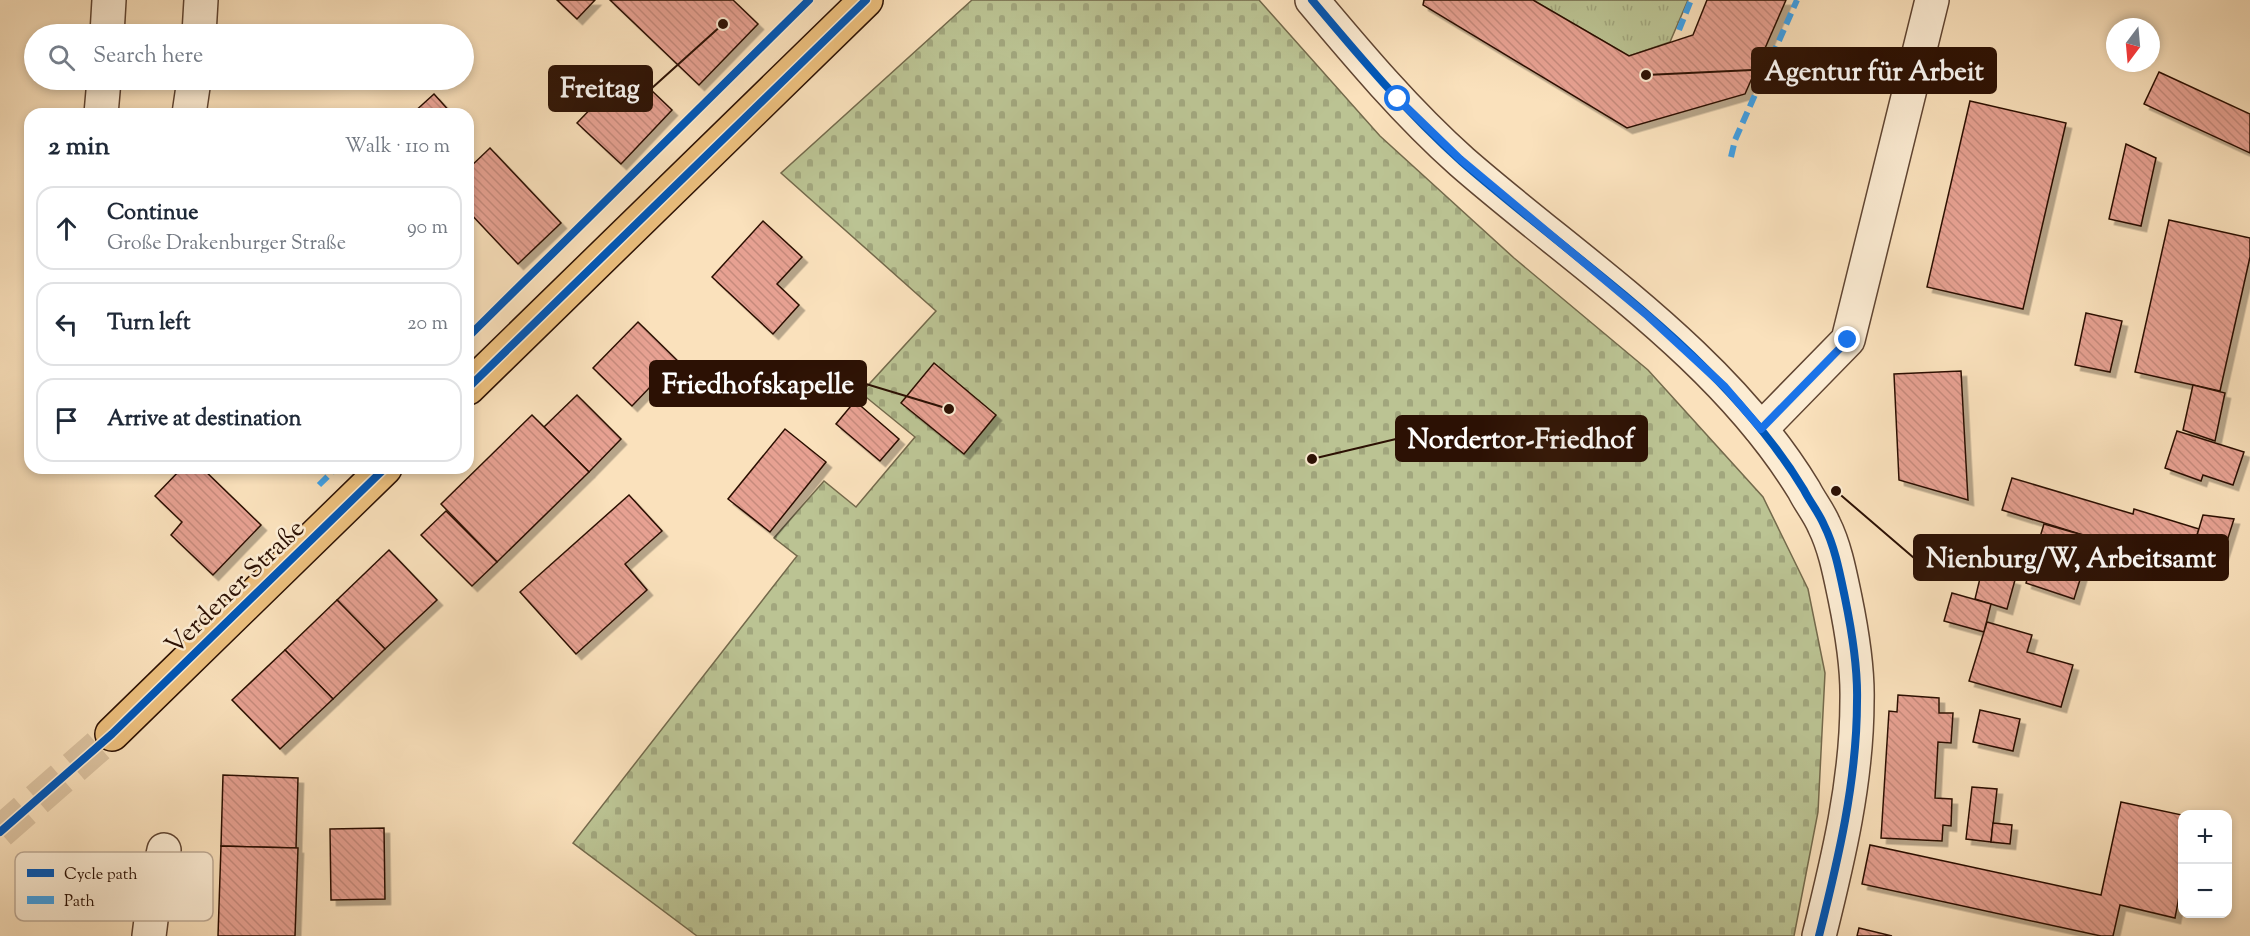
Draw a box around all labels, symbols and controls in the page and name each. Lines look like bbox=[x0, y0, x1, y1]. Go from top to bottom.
north arrow bbox=[2106, 18, 2160, 72]
search box bbox=[24, 24, 474, 90]
icon: search bbox=[45, 41, 78, 74]
text: Search here bbox=[93, 41, 203, 73]
callout: Agentur für Arbeit bbox=[1752, 48, 1996, 93]
text: Agentur für Arbeit bbox=[1764, 54, 1984, 93]
callout: Freitag bbox=[549, 66, 652, 111]
text: Freitag bbox=[560, 71, 640, 110]
route start bbox=[1384, 85, 1410, 111]
text: 2 min bbox=[48, 129, 110, 166]
text: Walk · 110 m bbox=[345, 133, 450, 162]
text: Continue bbox=[107, 198, 198, 230]
icon: ahead bbox=[50, 212, 83, 245]
text: 90 m bbox=[407, 214, 448, 243]
text: Große Drakenburger Straße bbox=[107, 230, 346, 259]
icon: left bbox=[50, 308, 83, 341]
text: Turn left bbox=[107, 308, 190, 340]
text: 20 m bbox=[407, 310, 448, 339]
route end bbox=[1834, 326, 1860, 352]
callout: Friedhofskapelle bbox=[650, 361, 866, 406]
text: Friedhofskapelle bbox=[662, 367, 854, 406]
icon: arrive bbox=[50, 404, 83, 437]
text: Arrive at destination bbox=[107, 404, 302, 436]
callout: Nordertor-Friedhof bbox=[1396, 416, 1647, 461]
text: Nordertor-Friedhof bbox=[1408, 422, 1636, 461]
street label: Verdener Straße bbox=[158, 512, 314, 664]
callout: Nienburg/W, Arbeitsamt bbox=[1914, 535, 2228, 580]
text: Nienburg/W, Arbeitsamt bbox=[1926, 541, 2217, 580]
map controls bbox=[2178, 810, 2232, 918]
button: + bbox=[2178, 810, 2232, 864]
legend bbox=[15, 852, 213, 921]
text: Cycle path bbox=[64, 864, 138, 887]
button: − bbox=[2178, 864, 2232, 918]
text: Path bbox=[64, 891, 95, 914]

